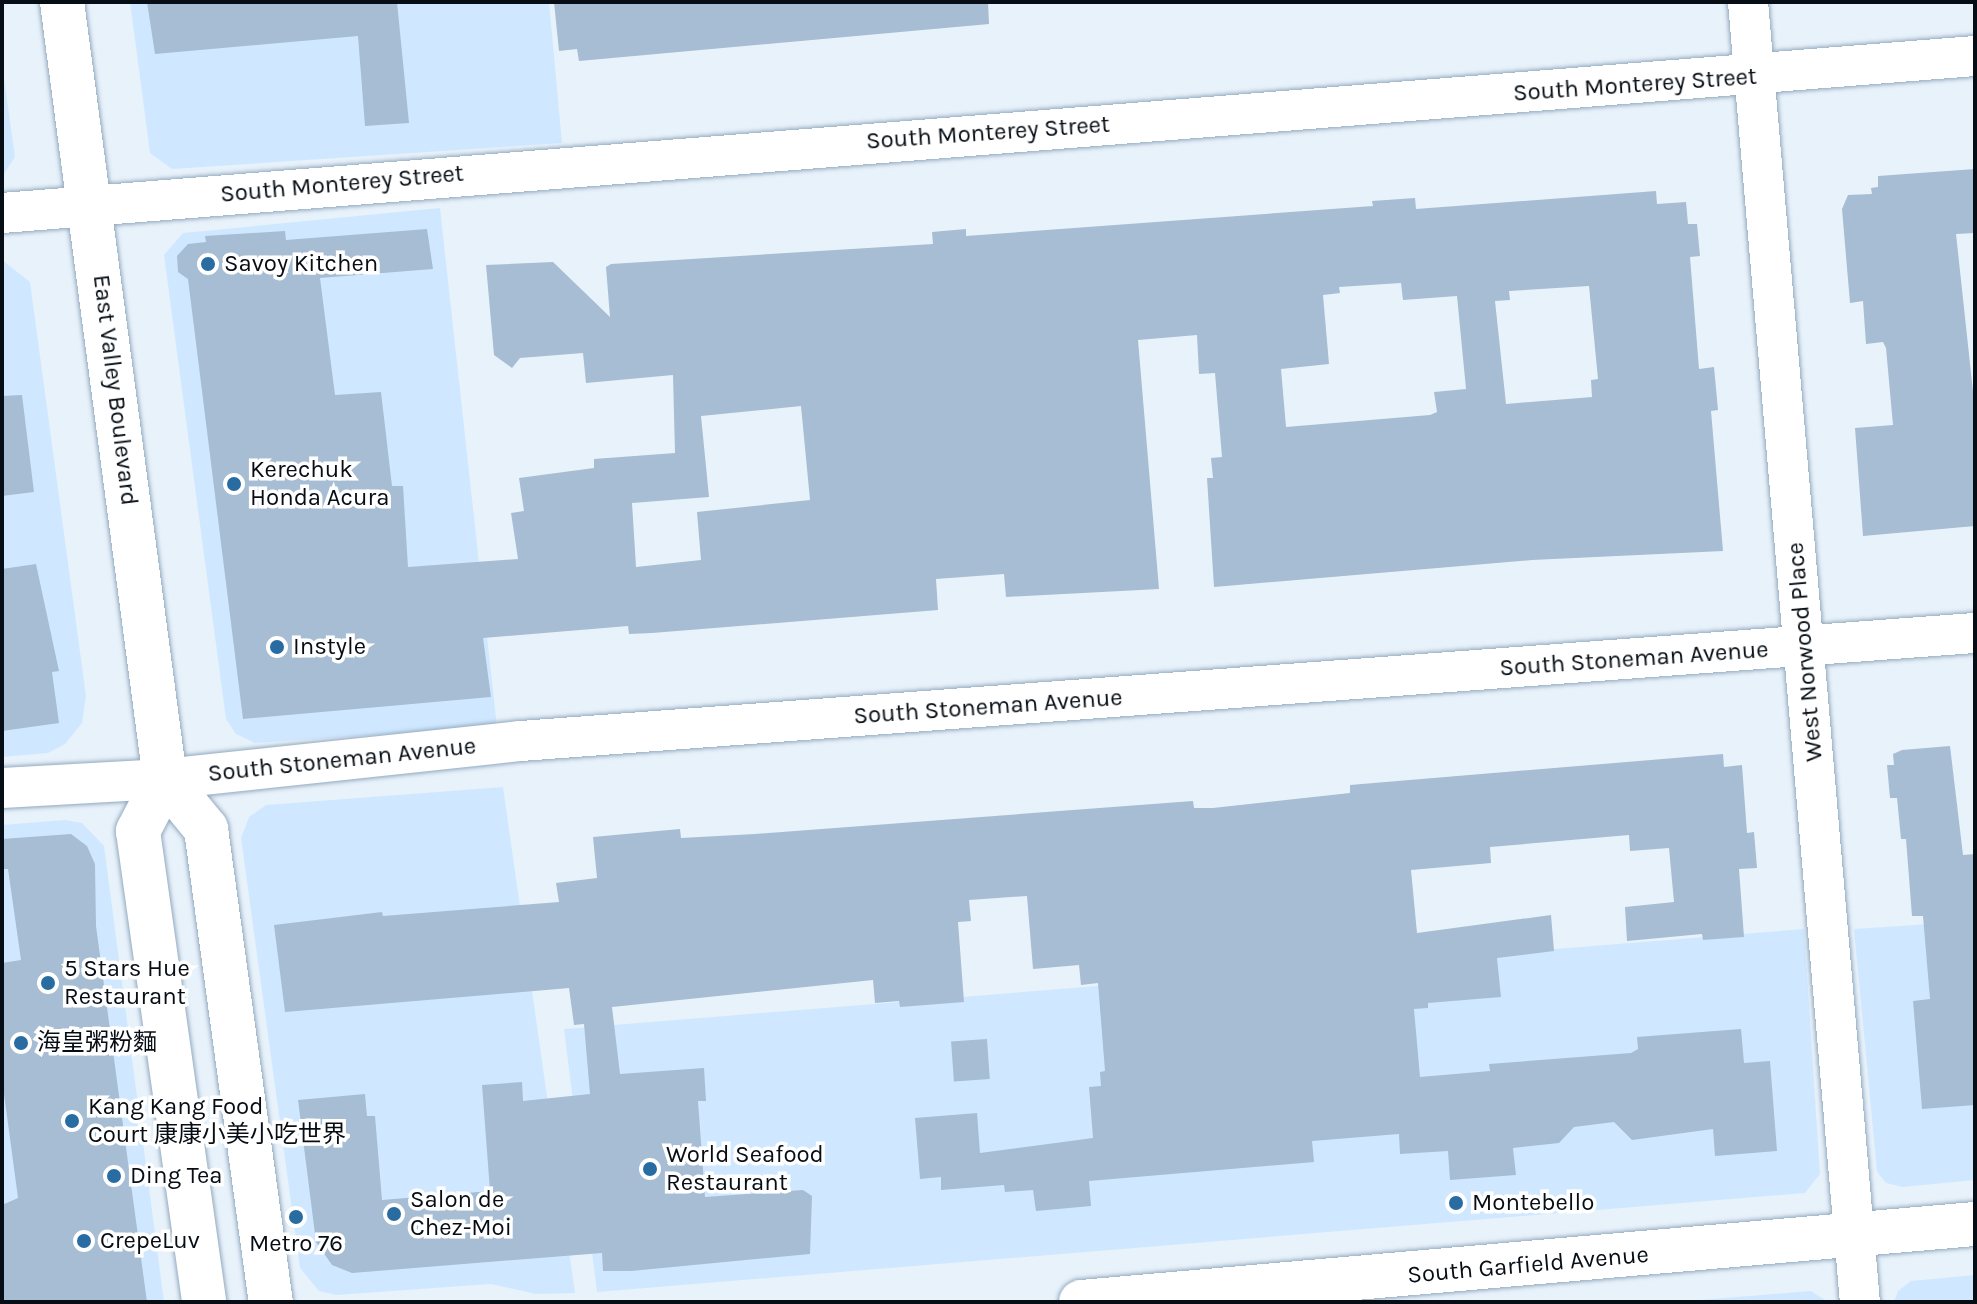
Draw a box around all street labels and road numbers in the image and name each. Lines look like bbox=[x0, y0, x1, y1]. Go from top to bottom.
street label: South Monterey Street bbox=[1512, 62, 1758, 108]
street label: South Monterey Street bbox=[865, 110, 1111, 156]
street label: South Monterey Street bbox=[219, 159, 465, 209]
street label: East Valley Boulevard bbox=[87, 273, 143, 507]
street label: West Norwood Place bbox=[1781, 541, 1829, 763]
street label: South Stoneman Avenue bbox=[1498, 635, 1770, 683]
street label: South Stoneman Avenue bbox=[852, 683, 1124, 731]
street label: South Stoneman Avenue bbox=[206, 732, 478, 788]
street label: South Garfield Avenue bbox=[1406, 1240, 1650, 1290]

